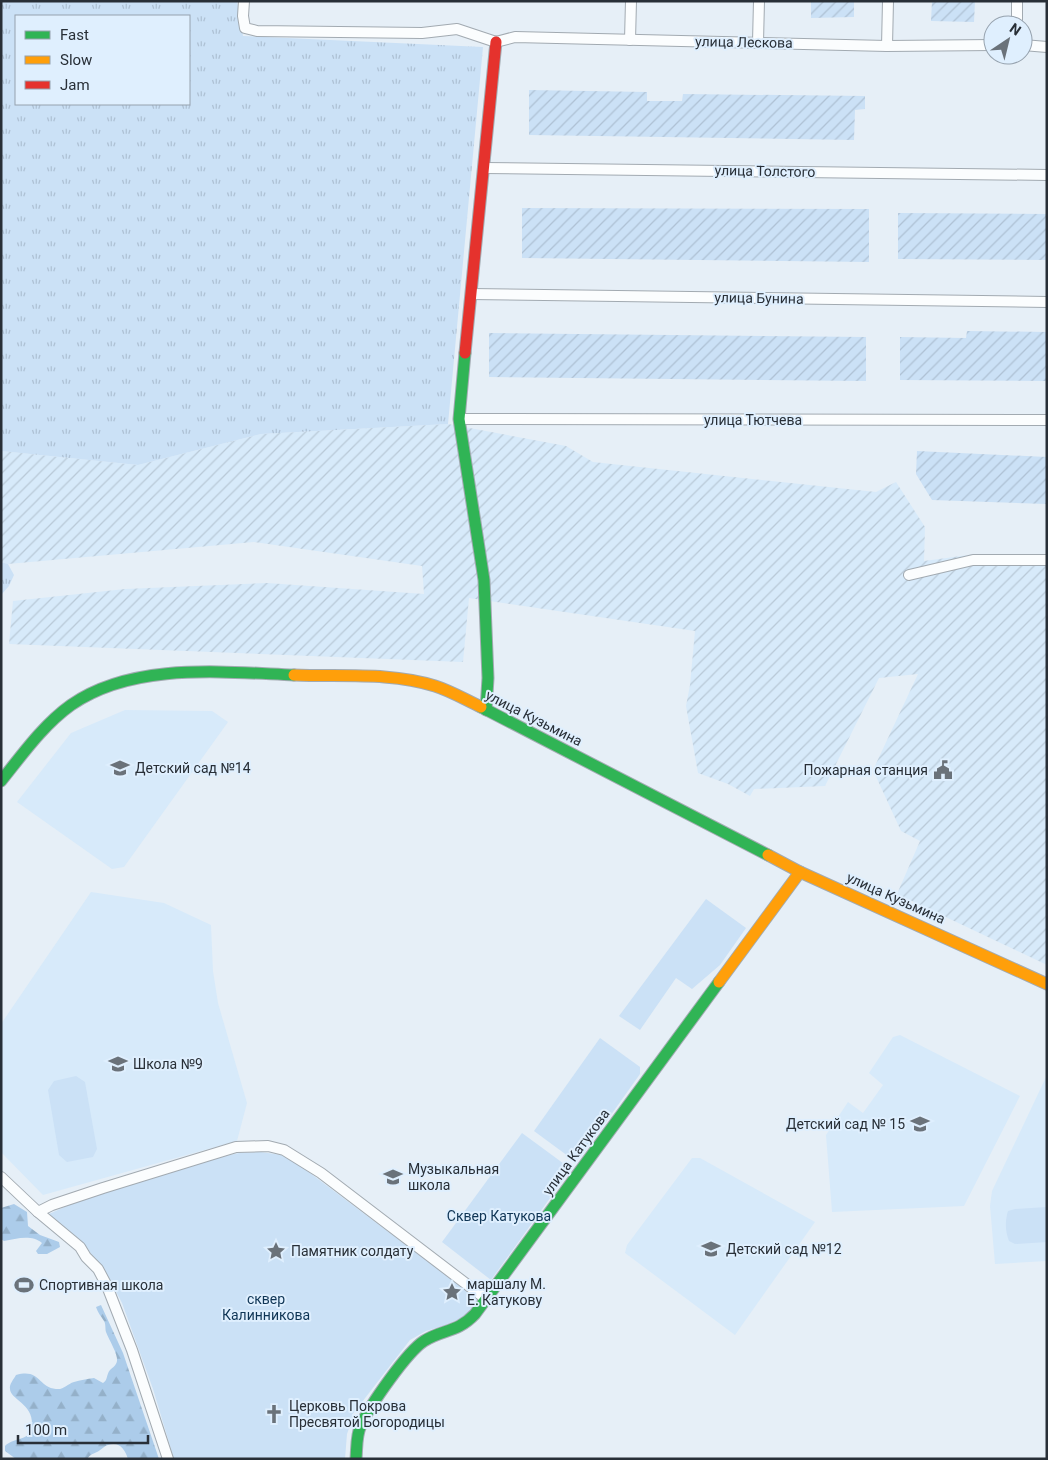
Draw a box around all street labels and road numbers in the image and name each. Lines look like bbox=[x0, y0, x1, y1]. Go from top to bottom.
street label: улица Лескова bbox=[695, 33, 793, 51]
street label: улица Толстого bbox=[714, 162, 816, 180]
street label: улица Бунина bbox=[714, 289, 804, 307]
street label: улица Тютчева bbox=[704, 412, 802, 428]
street label: улица Кузьмина bbox=[483, 687, 585, 749]
street label: улица Кузьмина bbox=[844, 869, 948, 927]
street label: улица Катукова bbox=[539, 1106, 613, 1198]

